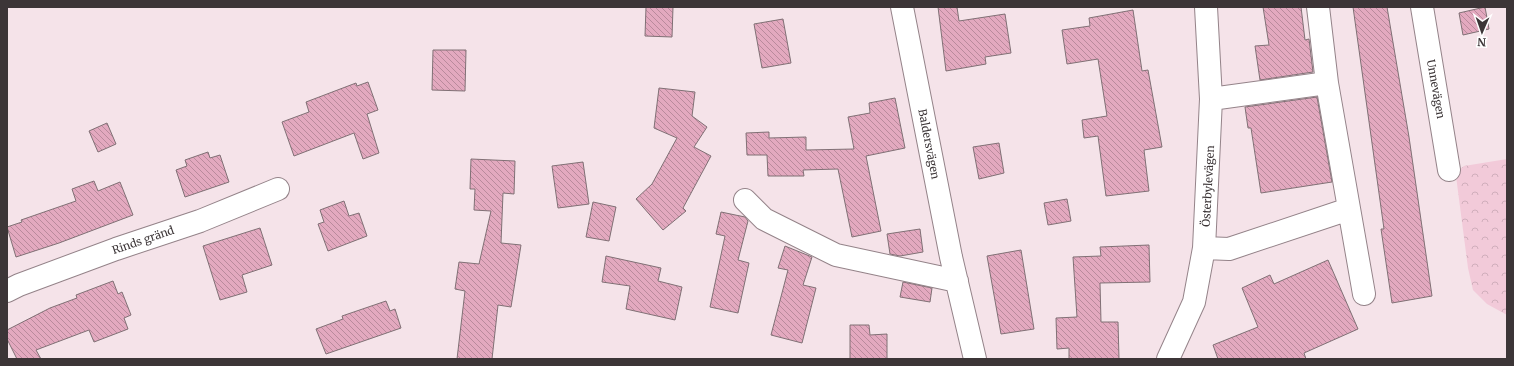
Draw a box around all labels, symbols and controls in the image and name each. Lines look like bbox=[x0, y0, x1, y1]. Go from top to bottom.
north arrow bbox=[1462, 12, 1502, 52]
text: N bbox=[1477, 35, 1486, 49]
street label: Unnevägen bbox=[1424, 58, 1448, 120]
street label: Baldersvägen bbox=[915, 108, 943, 181]
street label: Österbylevägen bbox=[1199, 144, 1217, 227]
street label: Rinds gränd bbox=[110, 223, 176, 257]

